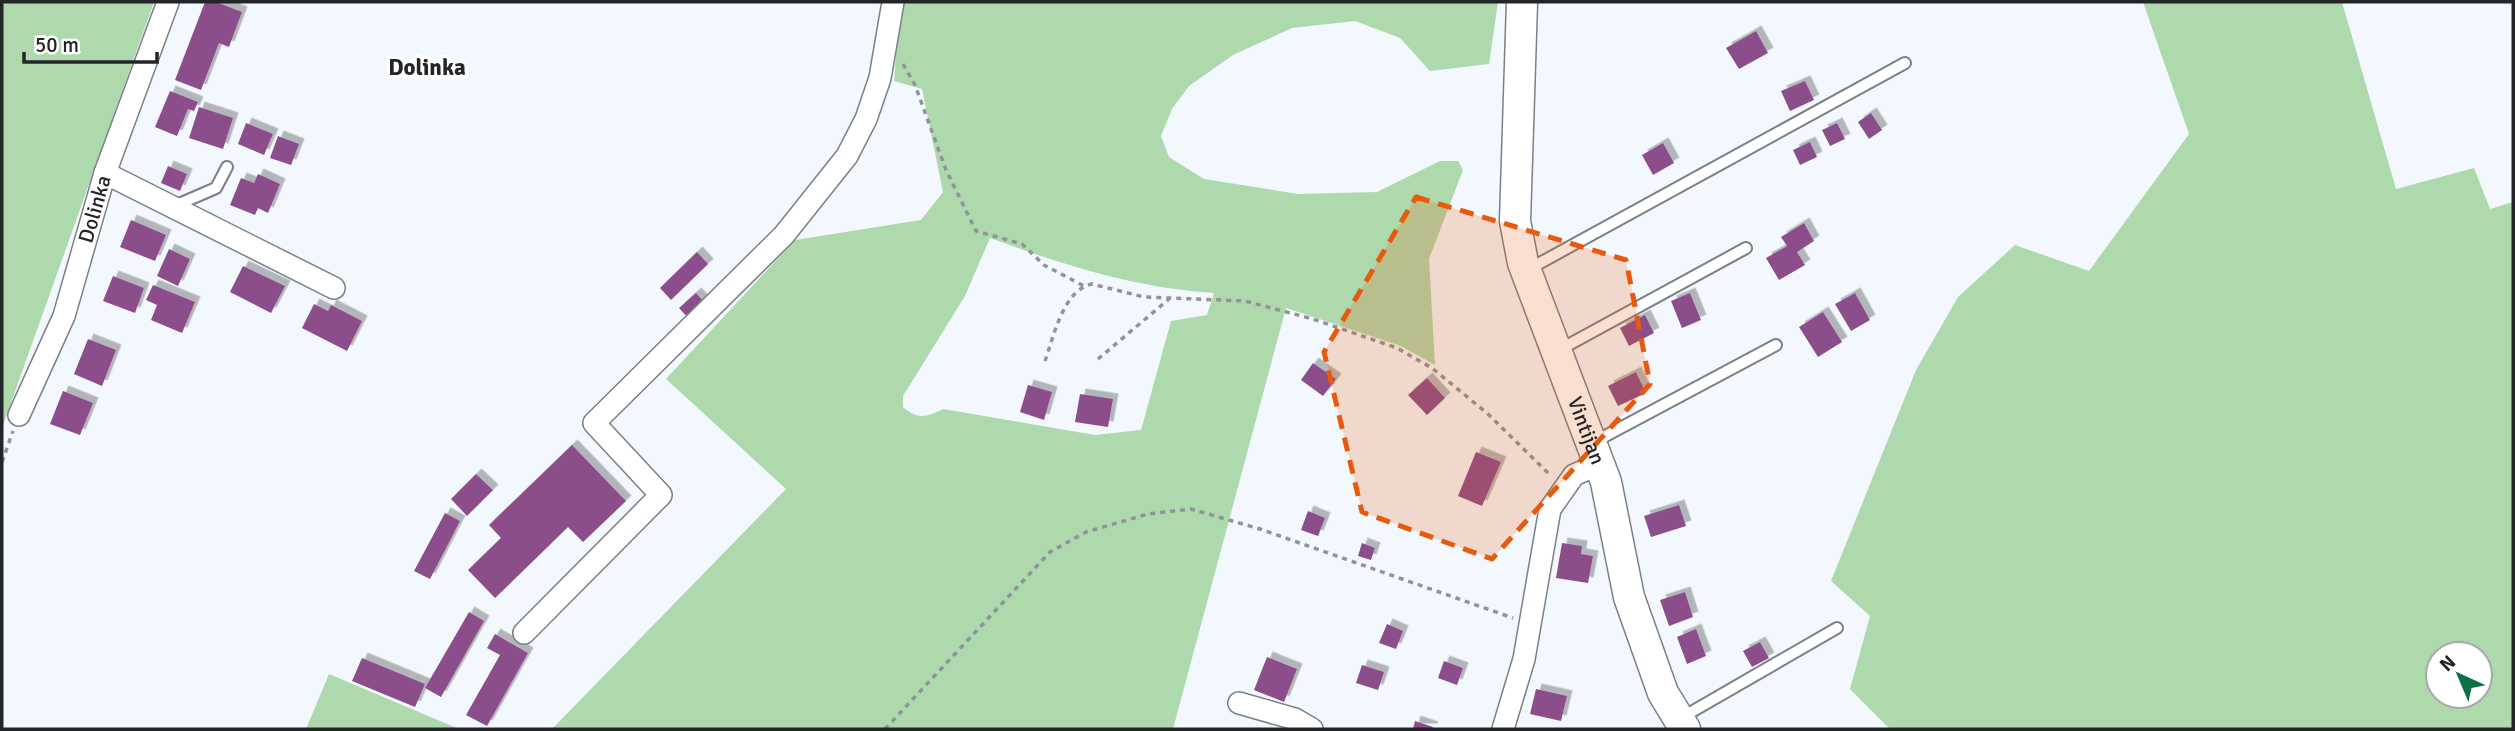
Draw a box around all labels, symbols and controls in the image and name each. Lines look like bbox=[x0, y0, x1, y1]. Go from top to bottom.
scale bar bbox=[24, 21, 158, 65]
text: 50 m bbox=[35, 32, 79, 58]
district label: Dolinka bbox=[388, 53, 466, 82]
street label: Dolinka bbox=[73, 172, 117, 246]
street label: Vintijan bbox=[1562, 393, 1611, 468]
north arrow bbox=[2424, 640, 2494, 710]
text: N bbox=[2435, 650, 2461, 677]

